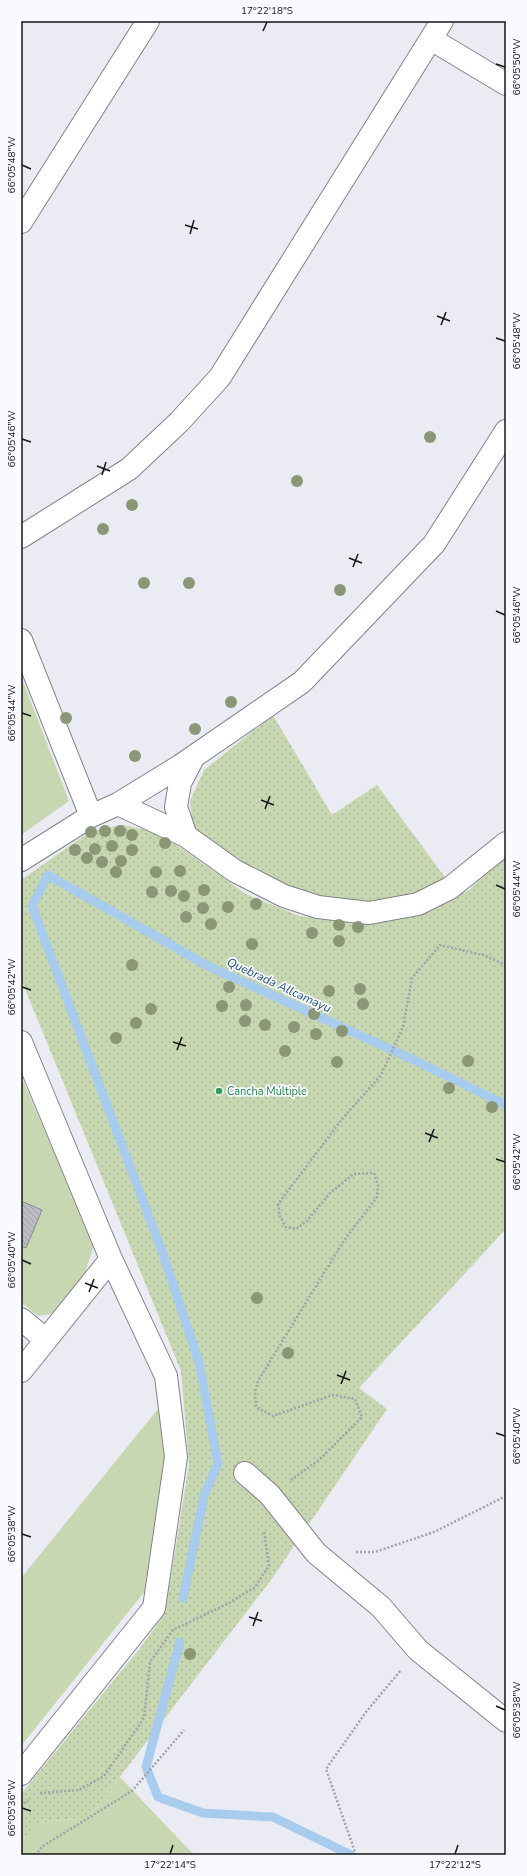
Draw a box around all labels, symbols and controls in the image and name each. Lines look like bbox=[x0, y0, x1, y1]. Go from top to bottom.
text: 17°22'18"S bbox=[241, 4, 293, 18]
text: 66°05'50"W bbox=[510, 39, 524, 95]
text: 66°05'48"W bbox=[5, 137, 19, 193]
text: 66°05'48"W bbox=[510, 313, 524, 369]
text: 66°05'46"W bbox=[5, 411, 19, 467]
text: 66°05'46"W bbox=[510, 587, 524, 643]
text: 66°05'44"W bbox=[5, 685, 19, 741]
text: 66°05'44"W bbox=[510, 861, 524, 917]
water label: Quebrada Allcamayu bbox=[224, 954, 334, 1016]
text: 66°05'42"W bbox=[5, 959, 19, 1015]
place label: Cancha Múltiple bbox=[227, 1084, 307, 1099]
marker: Cancha Múltiple bbox=[214, 1086, 224, 1096]
text: 66°05'42"W bbox=[510, 1134, 524, 1190]
text: 66°05'40"W bbox=[5, 1232, 19, 1288]
text: 66°05'40"W bbox=[510, 1408, 524, 1464]
text: 66°05'38"W bbox=[5, 1506, 19, 1562]
text: 66°05'38"W bbox=[510, 1682, 524, 1738]
text: 66°05'36"W bbox=[5, 1780, 19, 1836]
text: 17°22'14"S bbox=[144, 1858, 196, 1872]
text: 17°22'12"S bbox=[429, 1858, 481, 1872]

